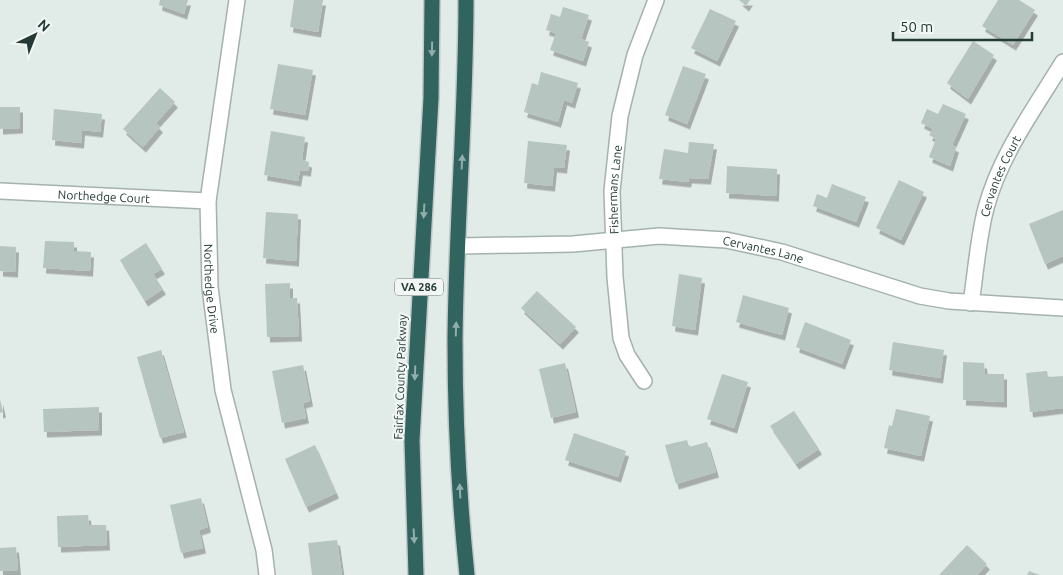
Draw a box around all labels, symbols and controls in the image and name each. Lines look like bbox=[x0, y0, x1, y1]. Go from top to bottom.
north arrow bbox=[10, 10, 60, 60]
scale bar bbox=[893, 10, 1032, 42]
text: N bbox=[35, 16, 53, 35]
text: 50 m bbox=[900, 18, 933, 35]
one-way arrow bbox=[428, 41, 436, 57]
street label: Cervantes Court bbox=[978, 133, 1023, 218]
street label: Fishermans Lane bbox=[605, 144, 623, 234]
one-way arrow bbox=[459, 154, 467, 170]
street label: Northedge Court bbox=[58, 187, 151, 205]
one-way arrow bbox=[419, 203, 427, 219]
street label: Cervantes Lane bbox=[722, 233, 806, 265]
street label: Northedge Drive bbox=[202, 244, 222, 334]
road number: VA 286 bbox=[395, 278, 443, 296]
street label: Fairfax County Parkway bbox=[391, 314, 409, 440]
one-way arrow bbox=[452, 321, 460, 337]
one-way arrow bbox=[410, 366, 418, 382]
one-way arrow bbox=[456, 483, 464, 499]
one-way arrow bbox=[410, 528, 418, 544]

